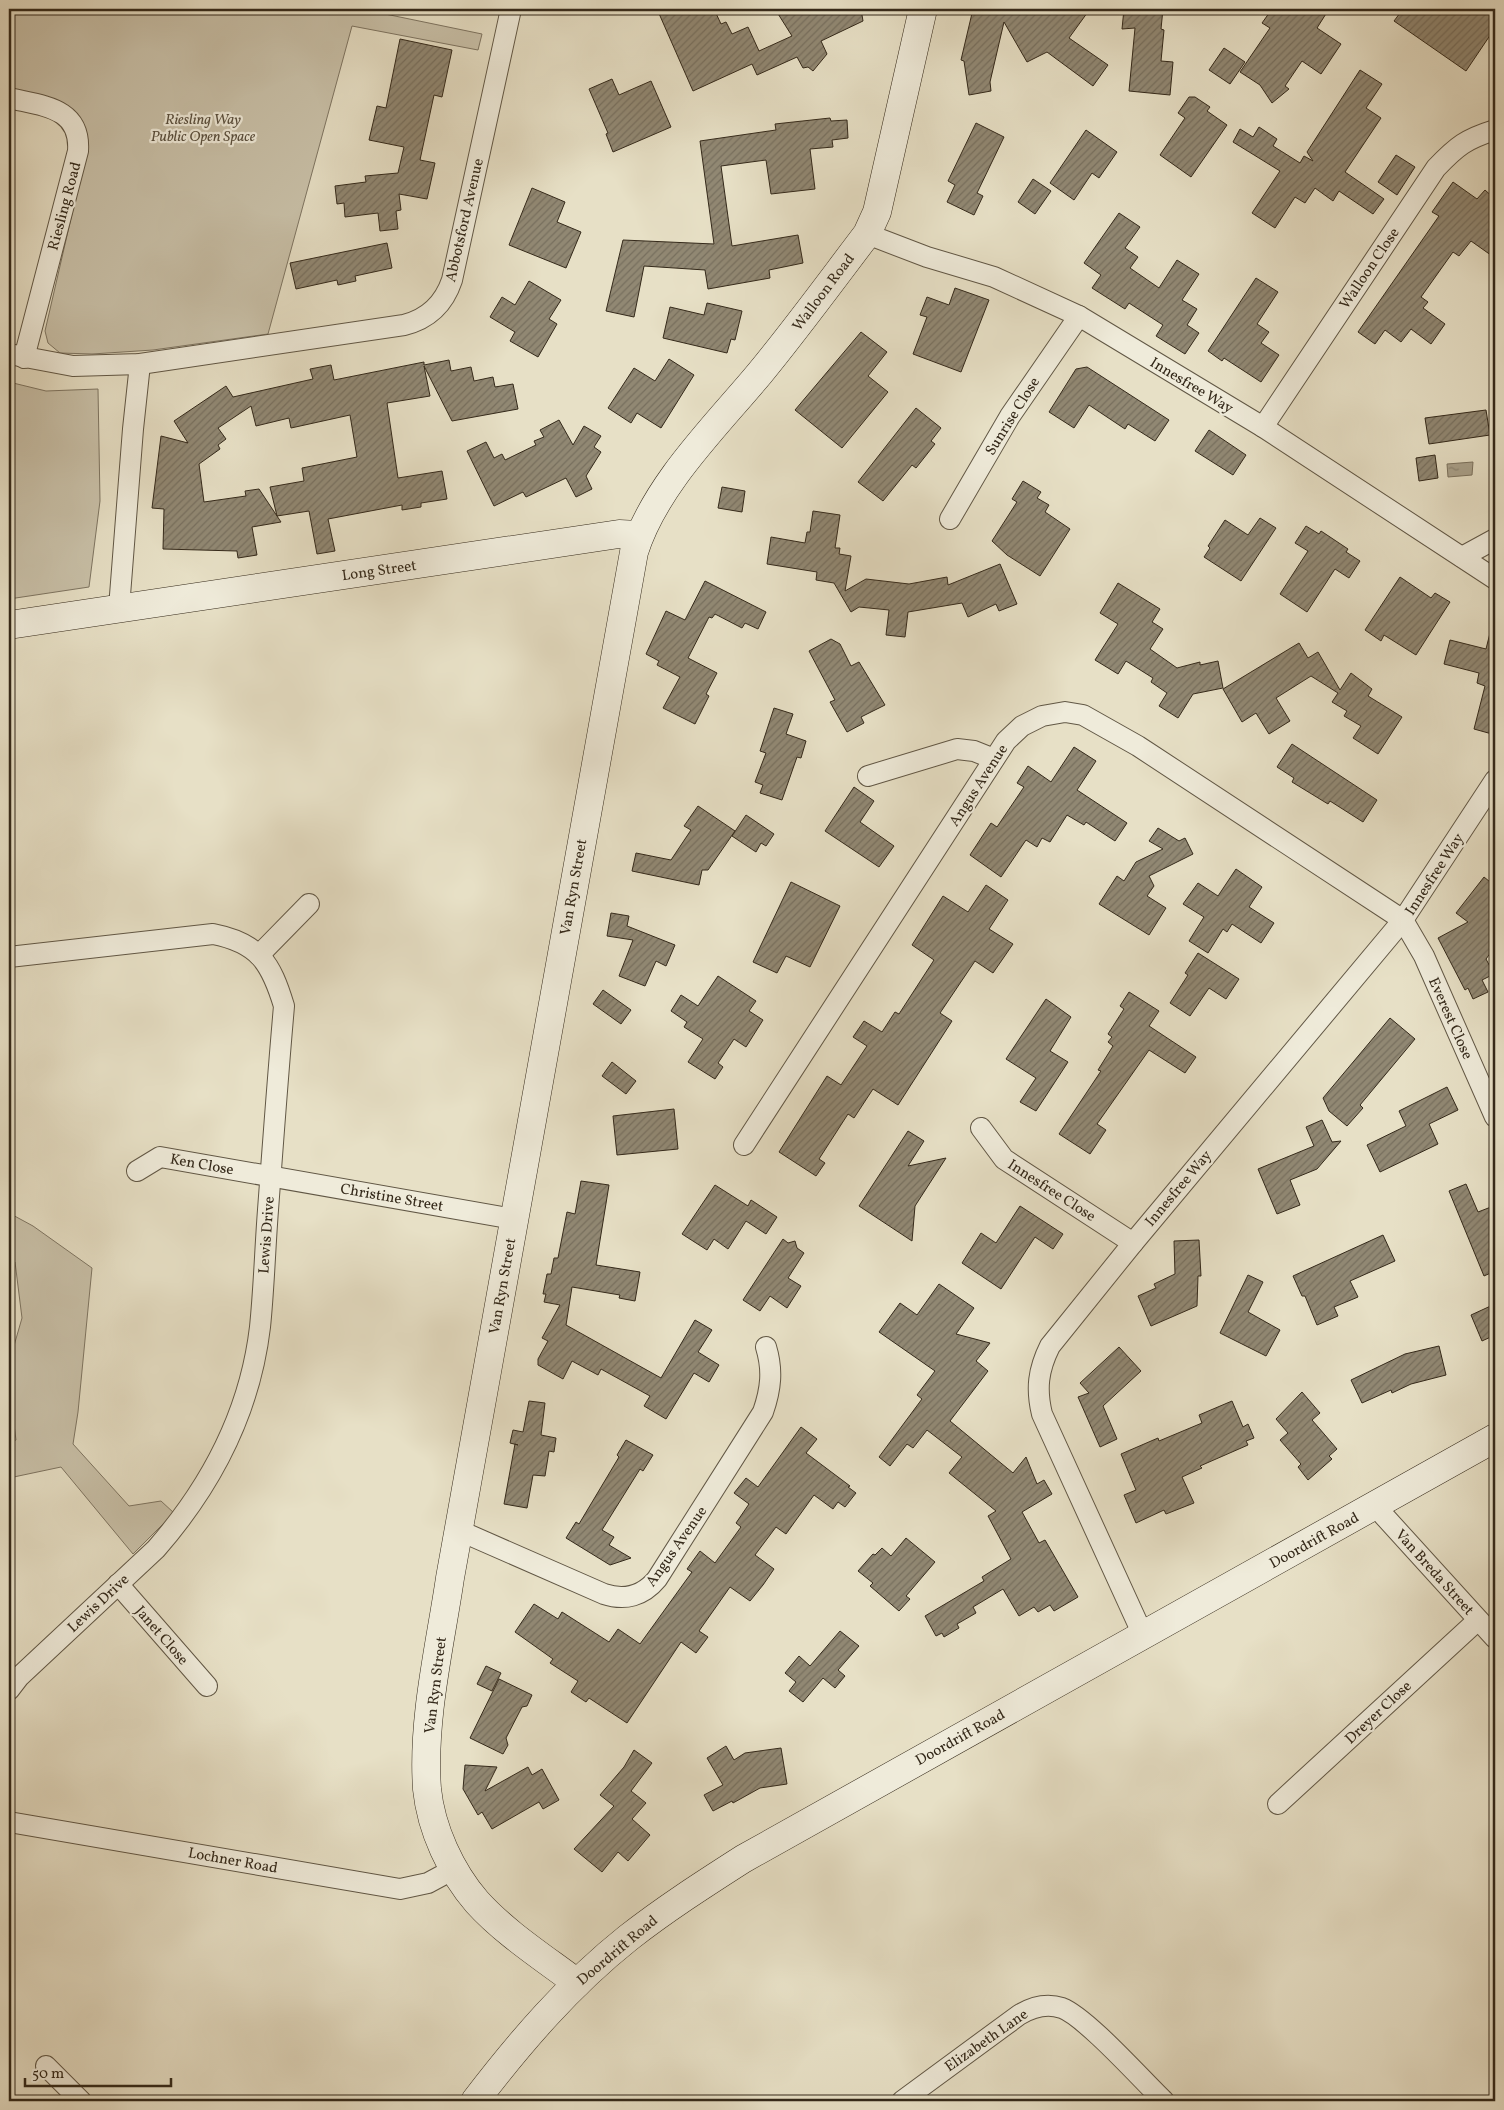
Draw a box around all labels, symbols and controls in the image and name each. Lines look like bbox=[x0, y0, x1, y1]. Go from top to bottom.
park label: Riesling Way Public Open Space bbox=[151, 110, 256, 148]
street label: Abbotsford Avenue bbox=[441, 156, 490, 284]
street label: Riesling Road bbox=[44, 160, 87, 253]
street label: Walloon Close bbox=[1335, 224, 1405, 314]
street label: Walloon Road bbox=[788, 250, 860, 336]
street label: Innesfree Way bbox=[1145, 353, 1237, 420]
street label: Sunrise Close bbox=[981, 374, 1046, 460]
street label: Long Street bbox=[340, 556, 418, 587]
street label: Angus Avenue bbox=[945, 741, 1014, 831]
street label: Innesfree Way bbox=[1401, 830, 1470, 920]
street label: Van Ryn Street bbox=[556, 837, 593, 937]
street label: Everest Close bbox=[1422, 974, 1477, 1063]
street label: Innesfree Way bbox=[1141, 1146, 1217, 1232]
street label: Ken Close bbox=[168, 1150, 235, 1181]
street label: Innesfree Close bbox=[1003, 1155, 1099, 1228]
street label: Christine Street bbox=[339, 1179, 445, 1218]
street label: Lewis Drive bbox=[254, 1196, 281, 1275]
street label: Van Ryn Street bbox=[485, 1236, 522, 1336]
street label: Angus Avenue bbox=[642, 1502, 713, 1591]
street label: Doordrift Road bbox=[1266, 1508, 1363, 1575]
street label: Van Breda Street bbox=[1389, 1525, 1478, 1621]
street label: Lewis Drive bbox=[64, 1570, 135, 1638]
street label: Janet Close bbox=[129, 1602, 193, 1670]
street label: Van Ryn Street bbox=[420, 1636, 453, 1735]
street label: Dreyer Close bbox=[1341, 1677, 1417, 1750]
street label: Doordrift Road bbox=[912, 1705, 1009, 1772]
street label: Lochner Road bbox=[186, 1843, 279, 1880]
street label: Doordrift Road bbox=[573, 1911, 663, 1991]
street label: Elizabeth Lane bbox=[941, 2005, 1033, 2078]
scale bar bbox=[25, 2055, 171, 2087]
text: 50 m bbox=[32, 2064, 64, 2085]

